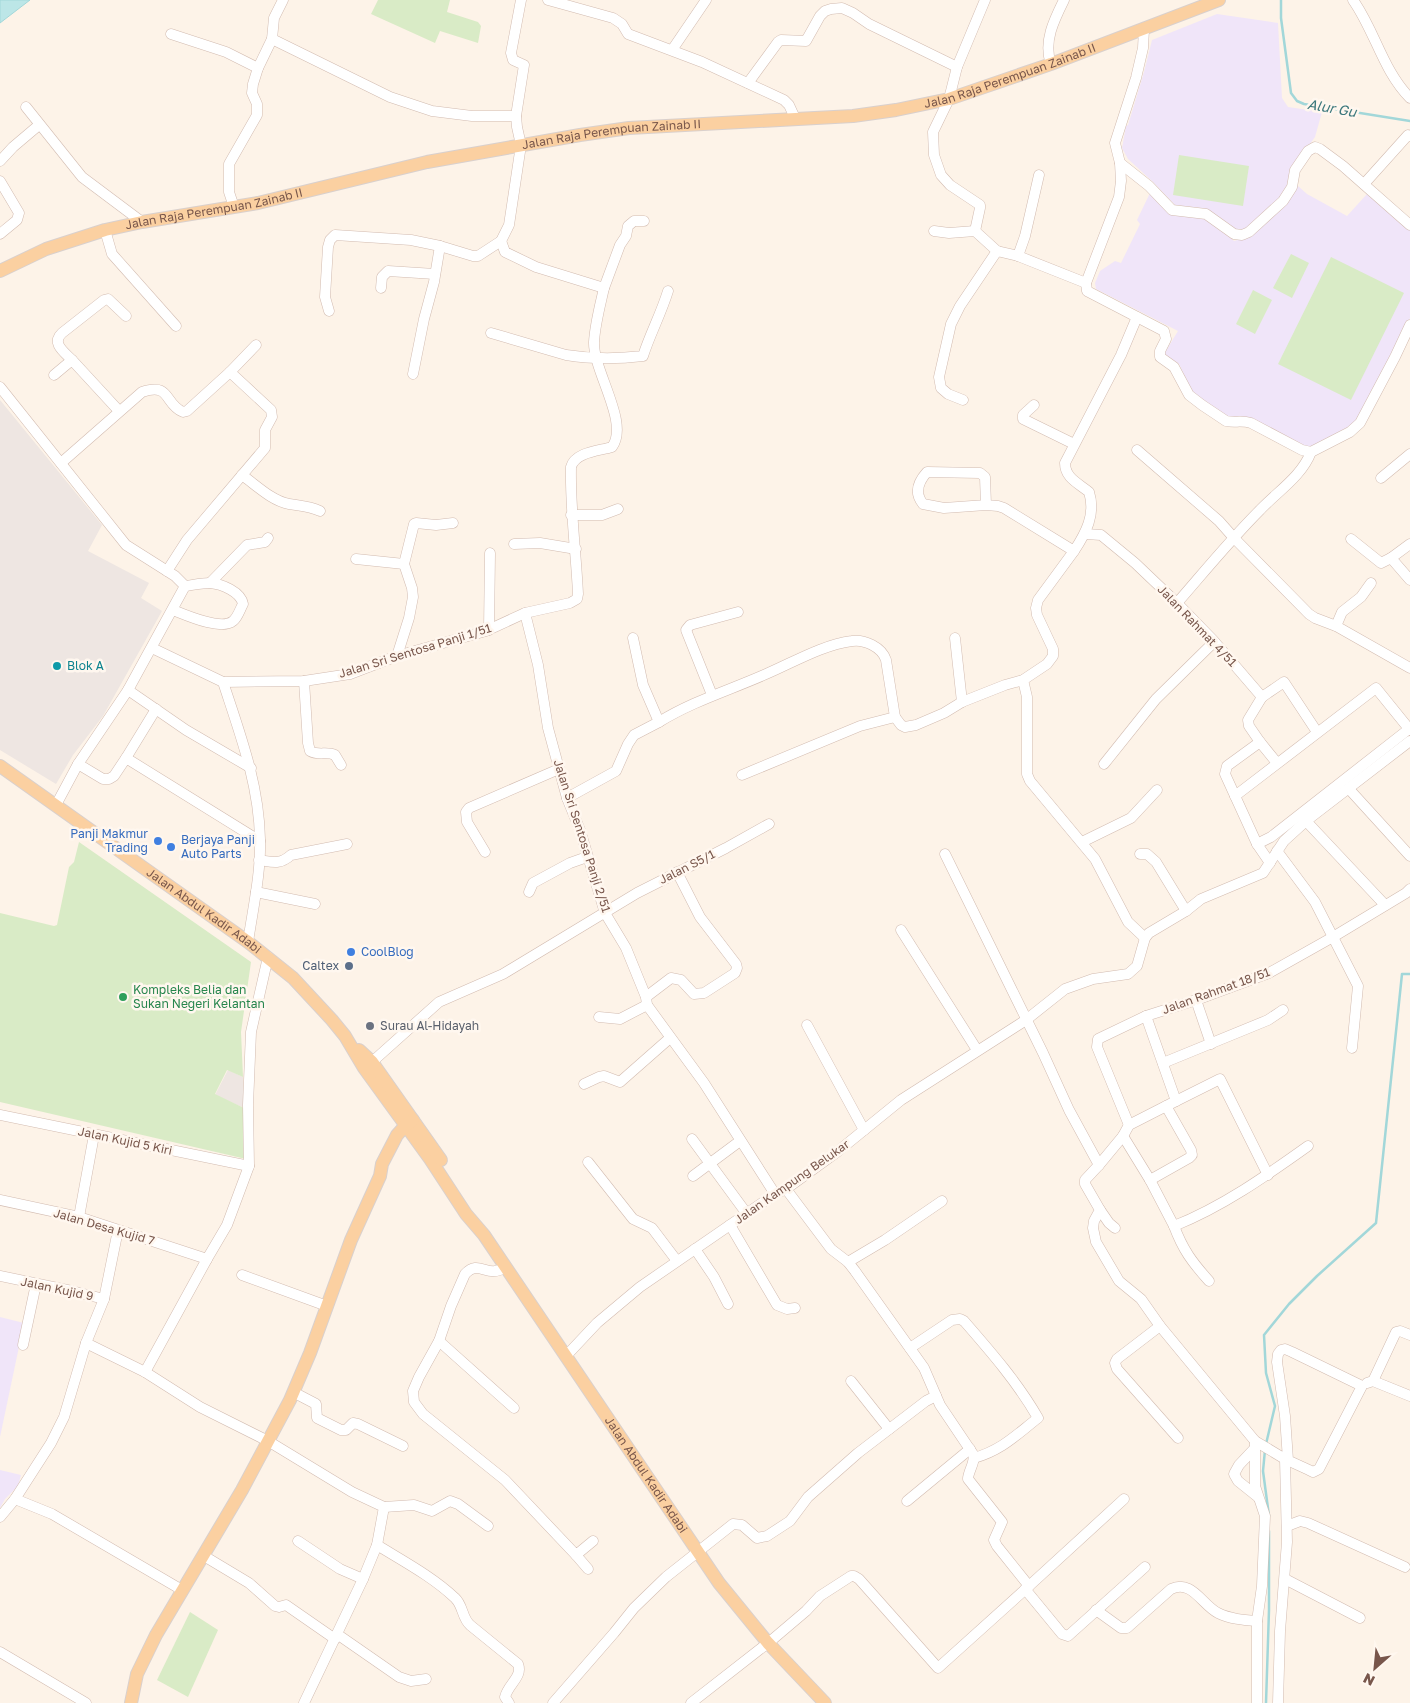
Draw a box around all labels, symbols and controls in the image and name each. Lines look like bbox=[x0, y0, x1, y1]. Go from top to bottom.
street label: Jalan Raja Perempuan Zainab II bbox=[923, 40, 1098, 111]
water label: Alur Gu bbox=[1306, 95, 1359, 120]
street label: Jalan Raja Perempuan Zainab II bbox=[521, 116, 701, 152]
street label: Jalan Raja Perempuan Zainab II bbox=[124, 184, 304, 232]
street label: Jalan Rahmat 4/51 bbox=[1155, 582, 1240, 670]
street label: Jalan Sri Sentosa Panji 1/51 bbox=[337, 620, 493, 681]
place label: Blok A bbox=[67, 658, 104, 673]
marker: Blok A bbox=[51, 660, 63, 672]
street label: Jalan Sri Sentosa Panji 2/51 bbox=[551, 757, 614, 914]
place label: Panji Makmur Trading bbox=[70, 826, 148, 855]
place label: Berjaya Panji Auto Parts bbox=[181, 832, 255, 861]
marker: Panji Makmur Trading bbox=[152, 835, 164, 847]
marker: Berjaya Panji Auto Parts bbox=[165, 841, 177, 853]
street label: Jalan S5/1 bbox=[656, 846, 717, 887]
street label: Jalan Abdul Kadir Adabi bbox=[144, 864, 264, 957]
place label: CoolBlog bbox=[361, 944, 414, 959]
marker: CoolBlog bbox=[345, 946, 357, 958]
place label: Caltex bbox=[302, 958, 339, 973]
marker: Caltex bbox=[343, 960, 355, 972]
street label: Jalan Rahmat 18/51 bbox=[1160, 964, 1272, 1017]
place label: Kompleks Belia dan Sukan Negeri Kelantan bbox=[133, 982, 265, 1011]
marker: Kompleks Belia dan Sukan Negeri Kelantan bbox=[117, 991, 129, 1003]
place label: Surau Al-Hidayah bbox=[380, 1018, 479, 1033]
marker: Surau Al-Hidayah bbox=[364, 1020, 376, 1032]
street label: Jalan Kujid 5 Kiri bbox=[77, 1123, 174, 1158]
street label: Jalan Kampung Belukar bbox=[731, 1136, 852, 1227]
street label: Jalan Desa Kujid 7 bbox=[52, 1205, 156, 1248]
street label: Jalan Kujid 9 bbox=[19, 1274, 95, 1304]
street label: Jalan Abdul Kadir Adabi bbox=[602, 1413, 691, 1536]
north arrow bbox=[1350, 1643, 1400, 1693]
text: N bbox=[1360, 1670, 1377, 1690]

